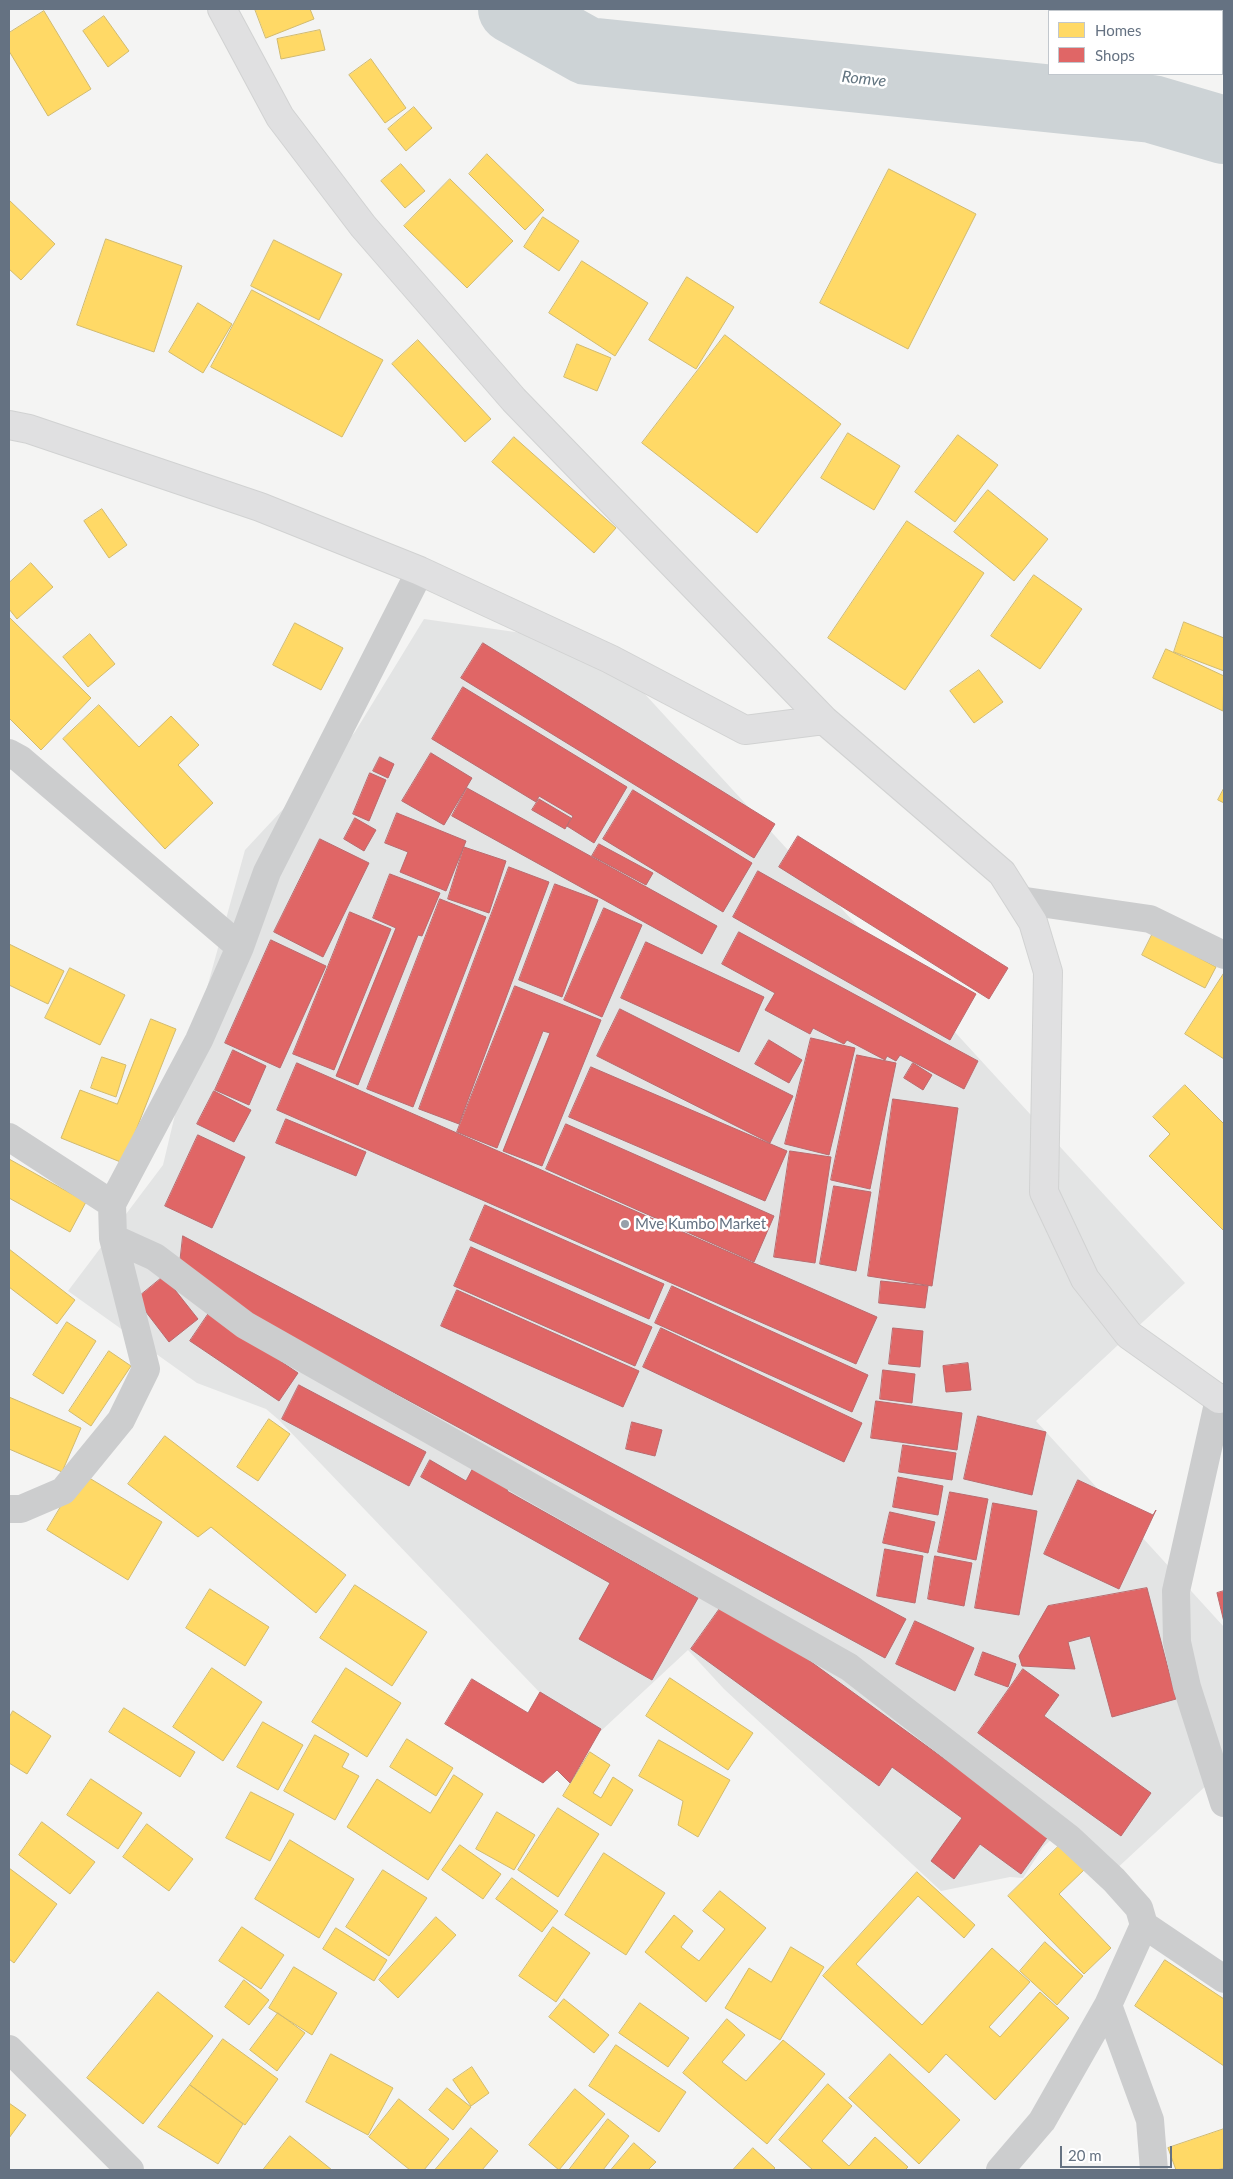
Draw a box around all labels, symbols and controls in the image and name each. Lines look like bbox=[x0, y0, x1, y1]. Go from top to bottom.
legend bbox=[1048, 10, 1223, 75]
text: Homes bbox=[1095, 21, 1141, 39]
text: Shops bbox=[1095, 46, 1135, 64]
water label: Romve bbox=[841, 67, 887, 91]
place label: Mve Kumbo Market bbox=[635, 1215, 766, 1233]
marker: Mve Kumbo Market bbox=[619, 1218, 631, 1230]
scale bar bbox=[1063, 2136, 1176, 2168]
text: 20 m bbox=[1068, 2146, 1102, 2164]

